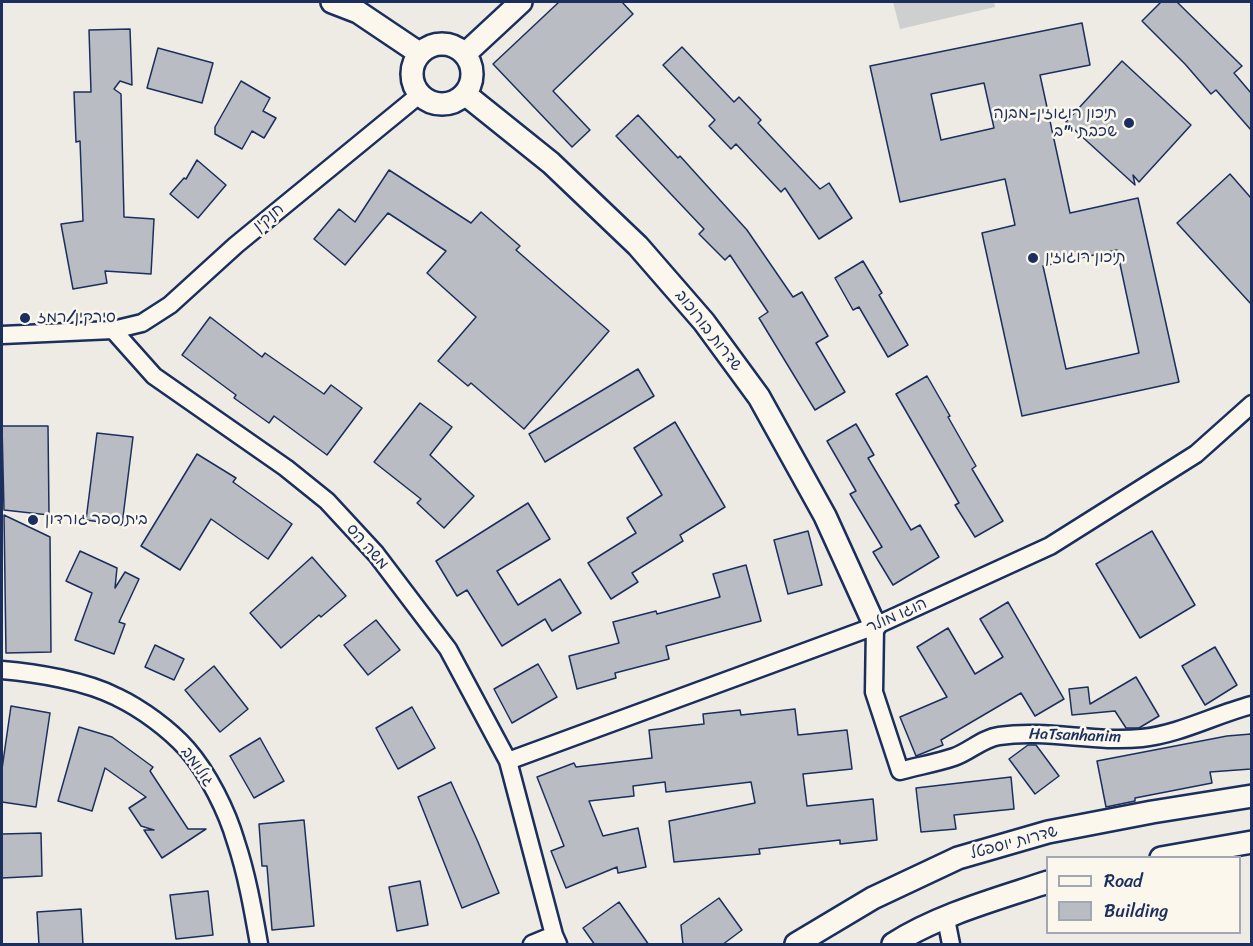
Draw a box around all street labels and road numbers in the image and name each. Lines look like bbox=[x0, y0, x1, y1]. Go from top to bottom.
street label: חנקין bbox=[250, 200, 288, 236]
street label: שדרות בורוכוב bbox=[670, 287, 746, 375]
street label: משה הס bbox=[342, 520, 392, 574]
street label: הוגו מולר bbox=[864, 594, 930, 638]
street label: HaTsanhanim bbox=[1029, 725, 1121, 747]
street label: גולומב bbox=[177, 743, 217, 791]
street label: שדרות יוספטל bbox=[968, 822, 1060, 864]

